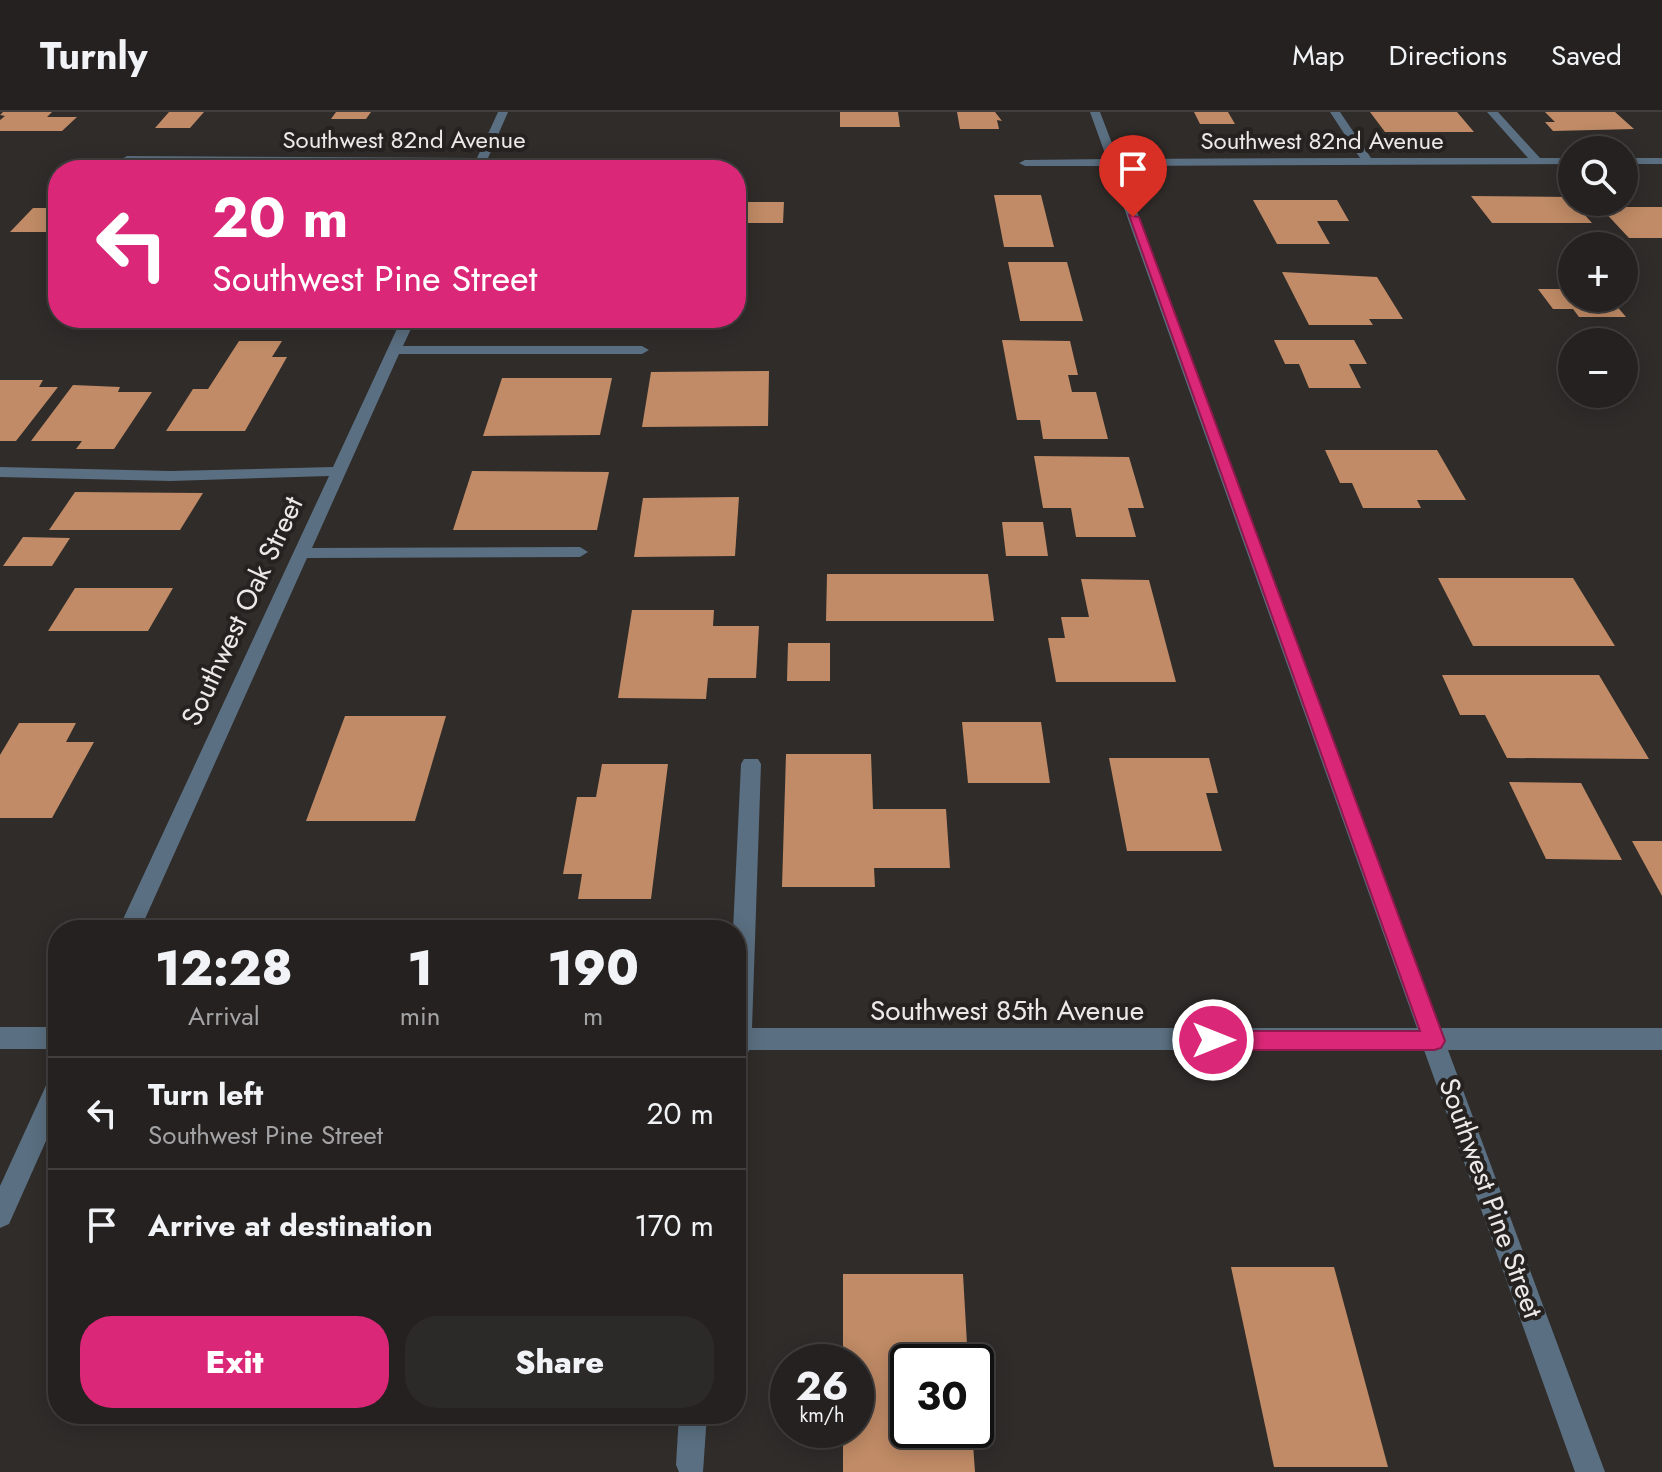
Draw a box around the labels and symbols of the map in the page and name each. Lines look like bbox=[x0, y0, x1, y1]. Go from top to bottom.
street label: Southwest 82nd Avenue bbox=[282, 122, 526, 157]
street label: Southwest 82nd Avenue bbox=[1200, 123, 1444, 158]
pin bbox=[1099, 135, 1167, 217]
street label: Southwest Oak Street bbox=[171, 489, 313, 733]
street label: Southwest 85th Avenue bbox=[870, 990, 1144, 1031]
position arrow bbox=[1171, 998, 1255, 1082]
street label: Southwest Pine Street bbox=[1428, 1072, 1554, 1324]
speed limit sign: 30 bbox=[890, 1344, 994, 1448]

